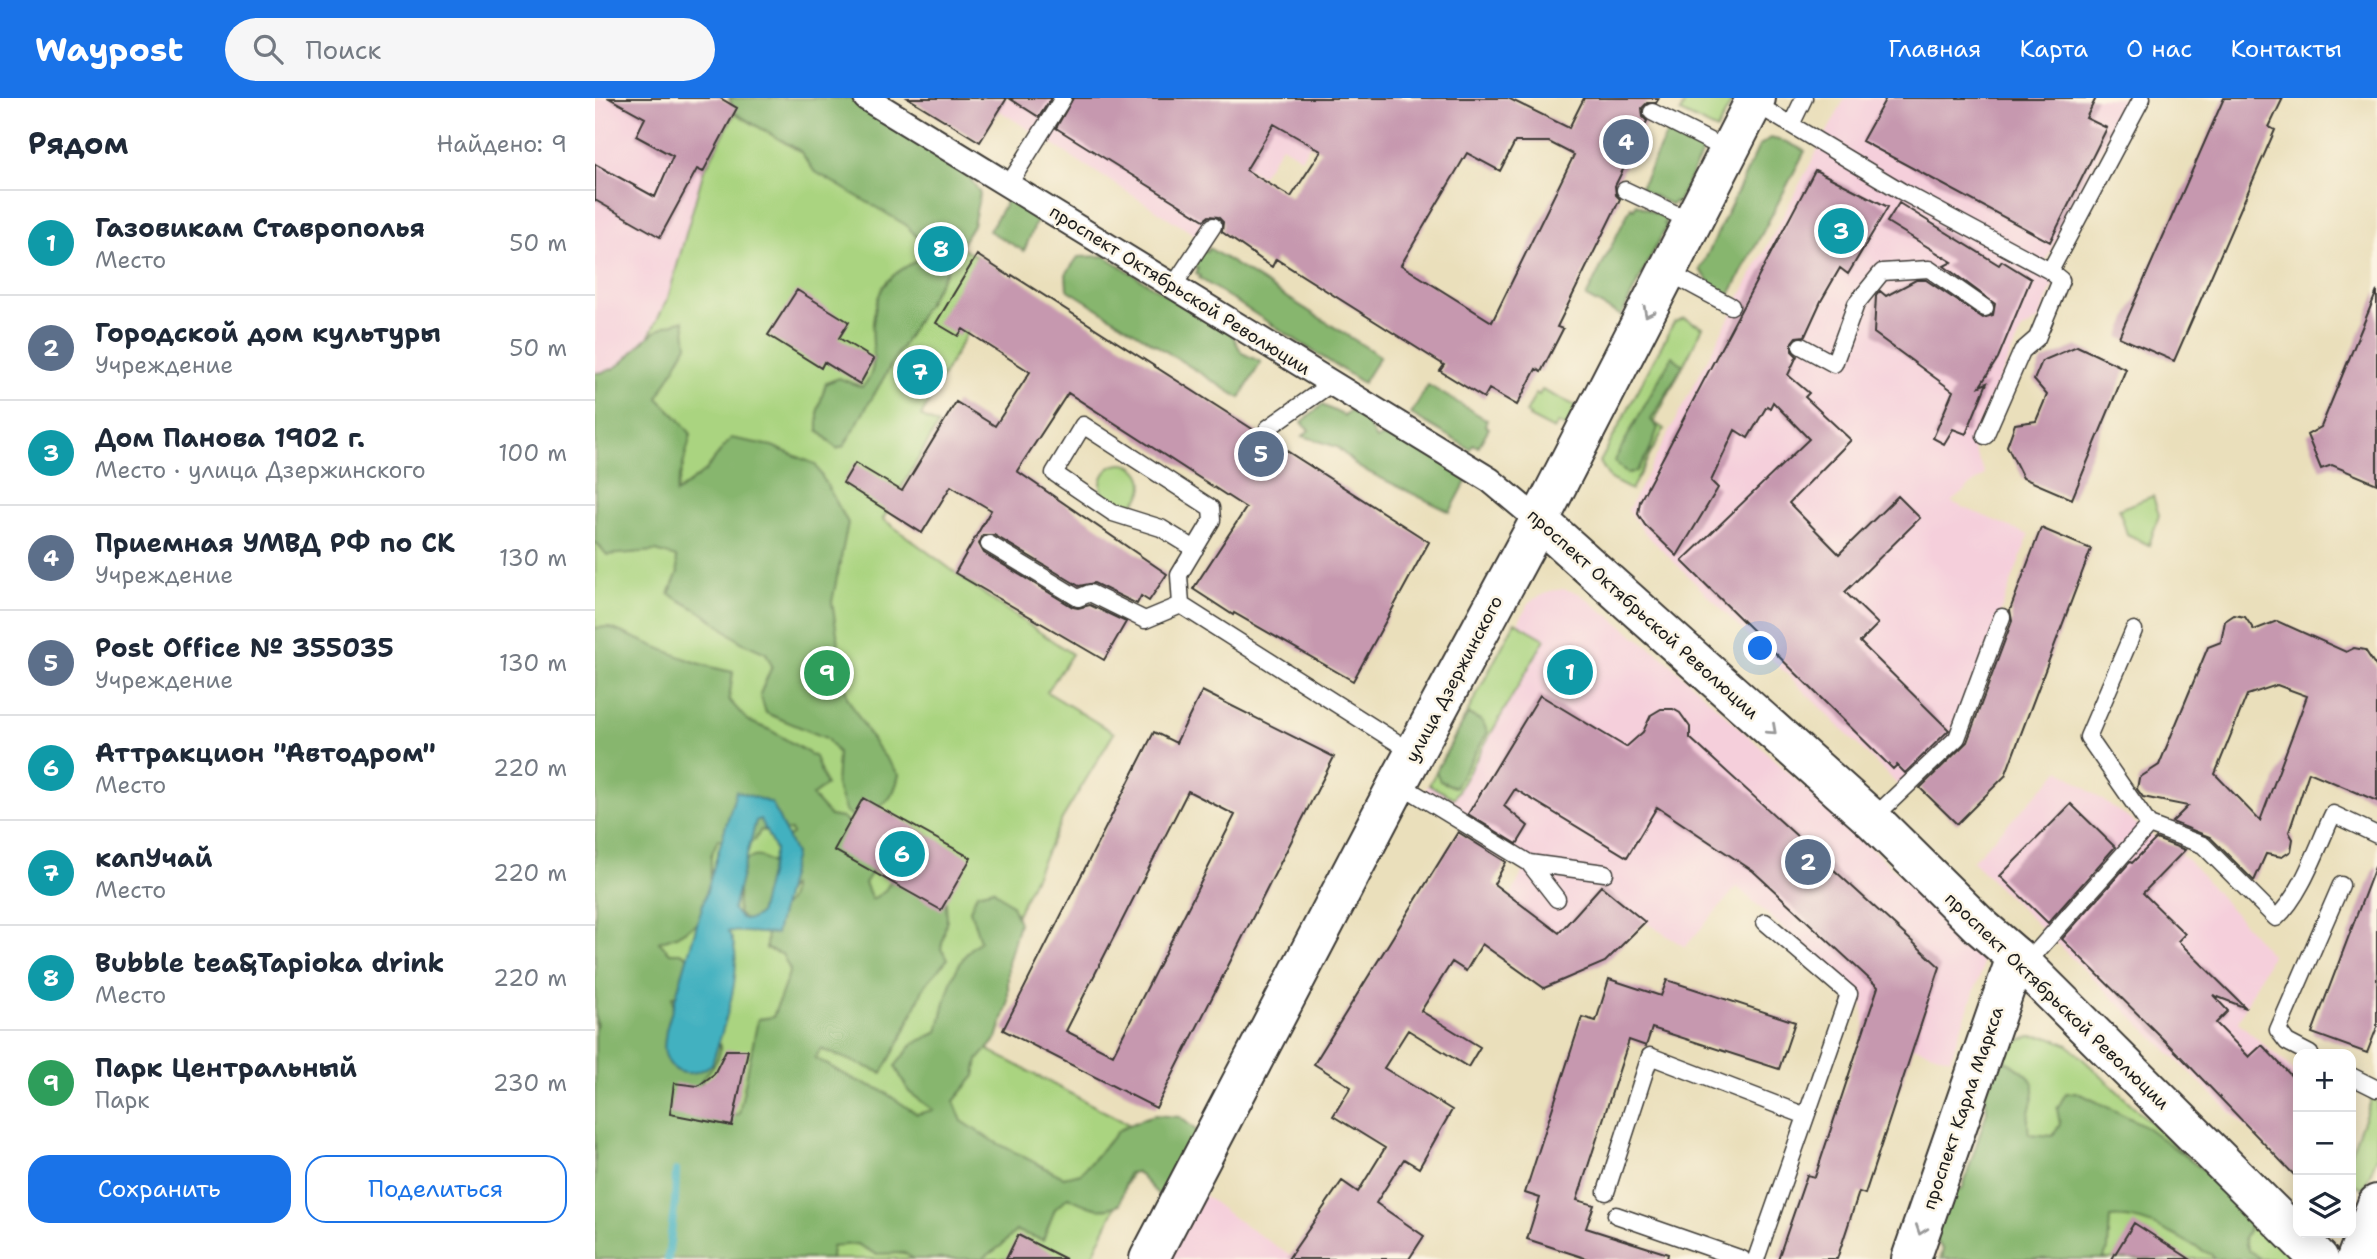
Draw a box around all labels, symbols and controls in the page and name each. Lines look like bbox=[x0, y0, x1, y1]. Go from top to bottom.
search box bbox=[225, 18, 715, 81]
text: Waypost bbox=[35, 27, 183, 72]
icon: search bbox=[249, 30, 287, 68]
text: Поиск bbox=[305, 32, 381, 67]
text: Главная bbox=[1888, 33, 1981, 65]
text: Карта bbox=[2019, 33, 2088, 65]
text: О нас bbox=[2126, 33, 2192, 65]
text: Контакты bbox=[2230, 33, 2342, 65]
pin: 4 bbox=[1603, 116, 1649, 168]
text: Рядом bbox=[28, 123, 128, 164]
text: Найдено: 9 bbox=[437, 129, 567, 159]
street label: проспект Октябрьской Революции bbox=[1045, 199, 1315, 381]
pin: 3 bbox=[1818, 205, 1864, 257]
text: Газовикам Ставрополья bbox=[95, 210, 425, 245]
pin: 8 bbox=[918, 223, 964, 275]
text: 1 bbox=[46, 228, 56, 258]
text: 50 m bbox=[509, 228, 567, 258]
text: Место bbox=[95, 245, 166, 275]
one-way arrow bbox=[1642, 305, 1656, 317]
text: Городской дом культуры bbox=[95, 315, 441, 350]
text: 2 bbox=[43, 333, 59, 363]
text: 50 m bbox=[509, 333, 567, 363]
pin: 7 bbox=[897, 346, 943, 398]
text: Учреждение bbox=[95, 350, 233, 380]
text: Дом Панова 1902 г. bbox=[95, 420, 365, 455]
pin: 5 bbox=[1238, 428, 1284, 480]
text: 3 bbox=[43, 438, 59, 468]
text: 100 m bbox=[498, 438, 567, 468]
text: Место · улица Дзержинского bbox=[95, 455, 426, 485]
street label: проспект Октябрьской Революции bbox=[1522, 504, 1764, 725]
text: Приемная УМВД РФ по СК bbox=[95, 525, 455, 560]
text: 4 bbox=[43, 543, 59, 573]
text: 130 m bbox=[499, 543, 567, 573]
text: Учреждение bbox=[95, 560, 233, 590]
street label: улица Дзержинского bbox=[1400, 591, 1508, 767]
text: Post Office № 355035 bbox=[95, 630, 394, 665]
your location bbox=[1743, 631, 1777, 665]
pin: 1 bbox=[1547, 646, 1593, 698]
pin: 9 bbox=[804, 647, 850, 699]
text: 5 bbox=[44, 648, 58, 678]
text: 130 m bbox=[499, 648, 567, 678]
text: Учреждение bbox=[95, 665, 233, 695]
one-way arrow bbox=[1764, 722, 1777, 734]
text: Аттракцион "Автодром" bbox=[95, 735, 436, 770]
text: 6 bbox=[43, 753, 59, 783]
text: 220 m bbox=[493, 753, 567, 783]
text: Место bbox=[95, 770, 166, 800]
pin: 6 bbox=[879, 828, 925, 880]
pin: 2 bbox=[1785, 836, 1831, 888]
text: капУчай bbox=[95, 840, 213, 875]
text: 7 bbox=[43, 858, 59, 888]
text: 220 m bbox=[493, 858, 567, 888]
text: Место bbox=[95, 875, 166, 905]
street label: проспект Октябрьской Революции bbox=[1939, 887, 2175, 1115]
text: Bubble tea&Tapioka drink bbox=[95, 945, 445, 980]
text: 8 bbox=[43, 963, 59, 993]
text: 220 m bbox=[493, 963, 567, 993]
text: Место bbox=[95, 980, 166, 1010]
street label: проспект Карла Маркса bbox=[1917, 1003, 2009, 1213]
map controls bbox=[2293, 1049, 2356, 1238]
button: + bbox=[2293, 1049, 2356, 1112]
text: Парк Центральный bbox=[95, 1050, 357, 1085]
text: 9 bbox=[43, 1068, 59, 1098]
text: 230 m bbox=[493, 1068, 567, 1098]
text: Парк bbox=[95, 1085, 150, 1115]
button: − bbox=[2293, 1112, 2356, 1175]
button: Сохранить bbox=[28, 1155, 291, 1223]
button: Поделиться bbox=[305, 1155, 567, 1223]
button: layers bbox=[2293, 1175, 2356, 1238]
one-way arrow bbox=[1915, 1224, 1929, 1236]

